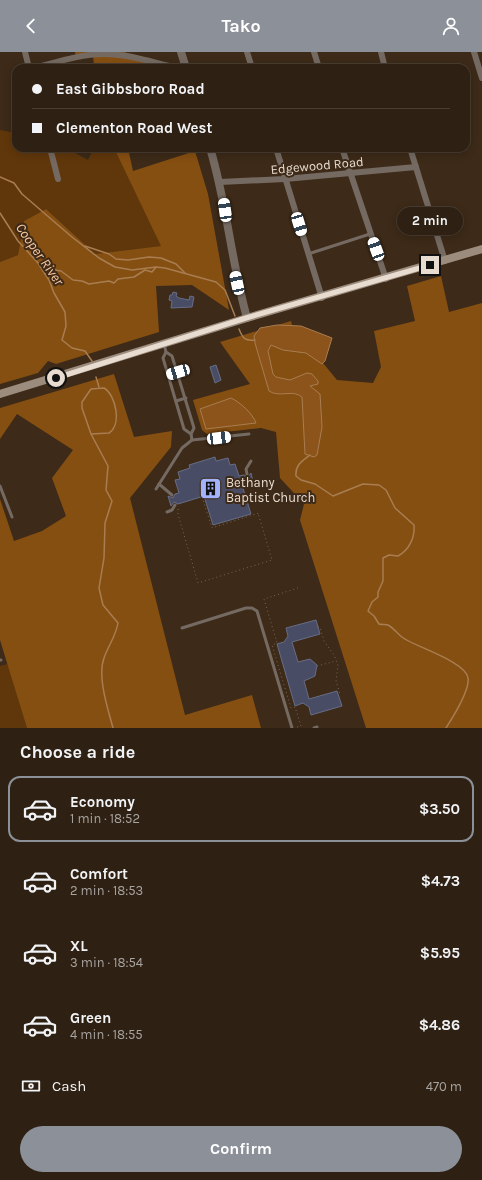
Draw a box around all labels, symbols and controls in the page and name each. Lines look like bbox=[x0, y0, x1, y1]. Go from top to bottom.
icon: back bbox=[20, 15, 42, 37]
text: Tako bbox=[221, 15, 261, 37]
icon: person bbox=[440, 15, 462, 37]
text: East Gibbsboro Road bbox=[56, 80, 205, 98]
text: Clementon Road West bbox=[56, 119, 212, 137]
street label: Edgewood Road bbox=[270, 154, 364, 177]
car bbox=[217, 197, 233, 223]
callout: 2 min bbox=[397, 207, 463, 235]
car bbox=[290, 211, 308, 237]
text: 2 min bbox=[412, 213, 448, 228]
water label: Cooper River bbox=[12, 220, 68, 290]
car bbox=[366, 236, 386, 262]
route end bbox=[421, 256, 439, 274]
car bbox=[229, 270, 245, 296]
car bbox=[165, 363, 191, 381]
route start bbox=[47, 369, 65, 387]
car bbox=[206, 431, 232, 445]
place label: Bethany Baptist Church bbox=[226, 475, 315, 505]
building icon: Bethany Baptist Church bbox=[197, 476, 223, 502]
text: Choose a ride bbox=[20, 741, 135, 763]
icon: car bbox=[22, 791, 58, 827]
text: Economy bbox=[70, 793, 135, 811]
text: $3.50 bbox=[419, 800, 460, 818]
text: 1 min · 18:52 bbox=[70, 811, 140, 826]
icon: car bbox=[22, 863, 58, 899]
text: Comfort bbox=[70, 865, 128, 883]
text: $4.73 bbox=[421, 872, 460, 890]
text: 2 min · 18:53 bbox=[70, 883, 143, 898]
icon: car bbox=[22, 935, 58, 971]
text: XL bbox=[70, 937, 88, 955]
text: $5.95 bbox=[420, 944, 460, 962]
text: 3 min · 18:54 bbox=[70, 955, 143, 970]
icon: car bbox=[22, 1007, 58, 1043]
text: Green bbox=[70, 1009, 111, 1027]
text: $4.86 bbox=[419, 1016, 460, 1034]
text: 4 min · 18:55 bbox=[70, 1027, 143, 1042]
icon: cash bbox=[20, 1075, 42, 1097]
text: Cash bbox=[52, 1077, 86, 1095]
text: 470 m bbox=[426, 1079, 462, 1094]
button: Confirm bbox=[20, 1126, 462, 1172]

